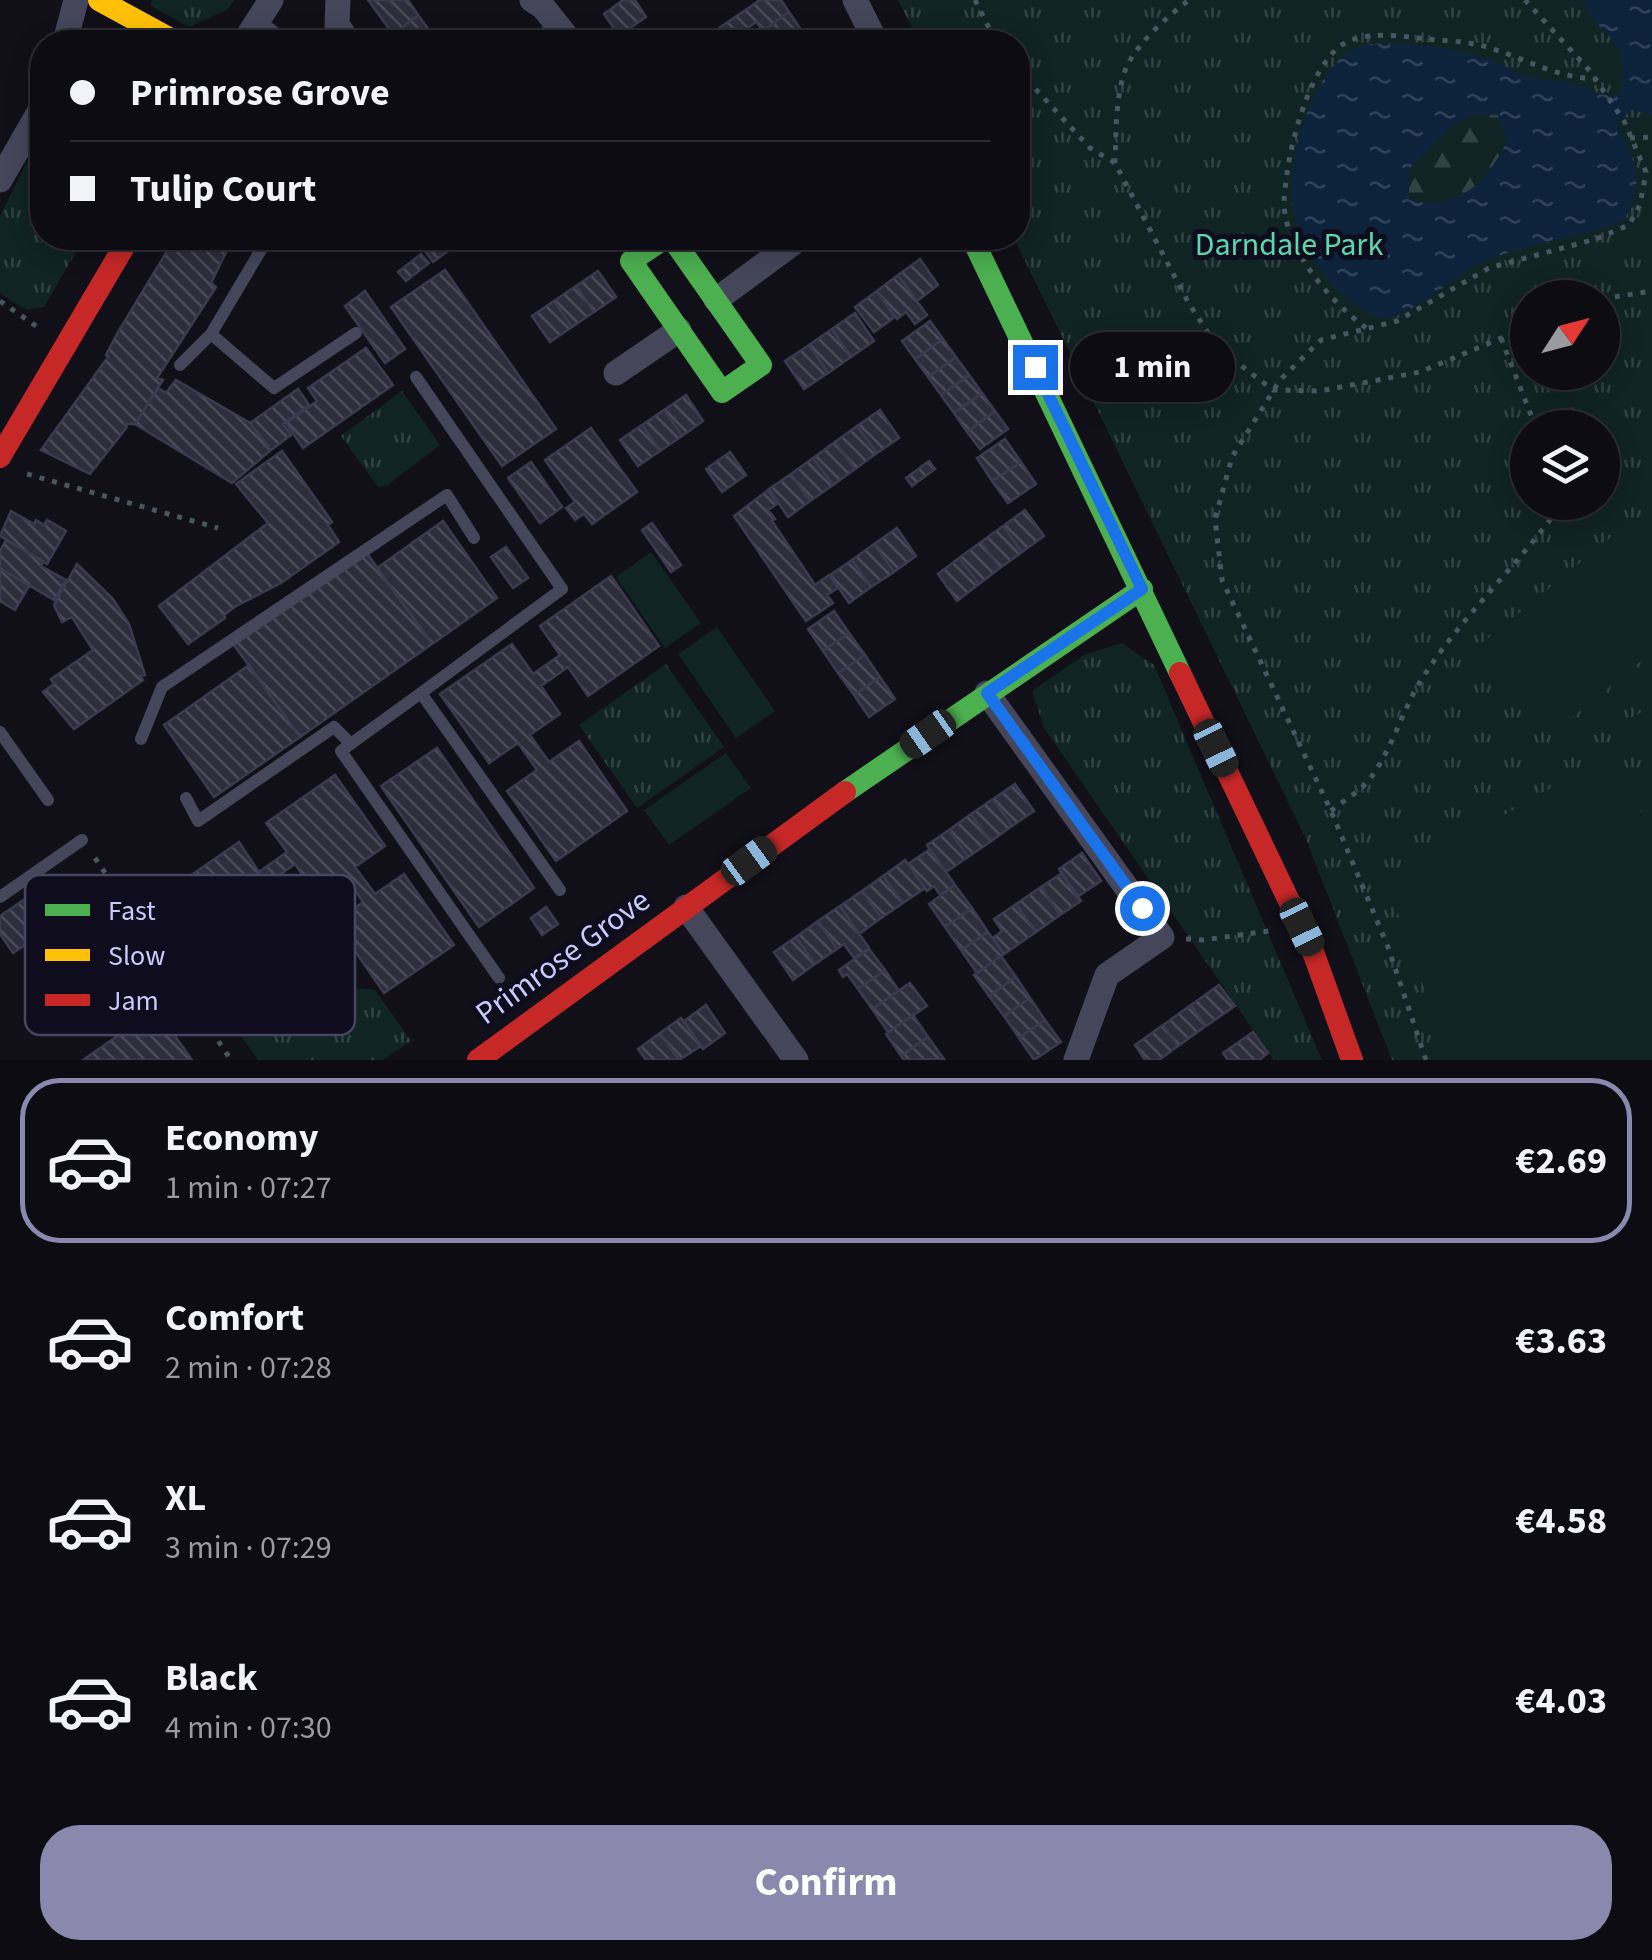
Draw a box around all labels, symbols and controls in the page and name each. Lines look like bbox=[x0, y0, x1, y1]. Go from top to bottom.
text: Primrose Grove bbox=[130, 66, 390, 120]
text: Tulip Court bbox=[130, 162, 316, 216]
park label: Darndale Park bbox=[1195, 222, 1383, 268]
north arrow bbox=[1510, 280, 1620, 390]
map controls bbox=[1510, 280, 1620, 520]
callout: 1 min bbox=[1070, 332, 1235, 402]
text: 1 min bbox=[1114, 344, 1191, 390]
route end bbox=[1013, 345, 1058, 390]
button: layers bbox=[1510, 410, 1620, 520]
car bbox=[895, 705, 961, 763]
car bbox=[1189, 714, 1243, 782]
car bbox=[716, 831, 782, 891]
legend bbox=[25, 875, 355, 1035]
street label: Primrose Grove bbox=[466, 878, 660, 1036]
route start bbox=[1120, 886, 1165, 931]
text: Fast bbox=[108, 891, 156, 931]
car bbox=[1275, 893, 1329, 961]
text: Slow bbox=[108, 936, 165, 976]
text: Jam bbox=[108, 981, 159, 1021]
text: Economy bbox=[165, 1111, 318, 1165]
icon: car bbox=[45, 1116, 135, 1206]
text: €2.69 bbox=[1515, 1134, 1607, 1188]
text: 1 min · 07:27 bbox=[165, 1165, 332, 1211]
text: Comfort bbox=[165, 1291, 304, 1345]
icon: car bbox=[45, 1296, 135, 1386]
text: €3.63 bbox=[1515, 1314, 1607, 1368]
text: 2 min · 07:28 bbox=[165, 1345, 332, 1391]
text: XL bbox=[165, 1471, 206, 1525]
icon: car bbox=[45, 1476, 135, 1566]
text: €4.58 bbox=[1515, 1494, 1607, 1548]
text: 3 min · 07:29 bbox=[165, 1525, 332, 1571]
text: Black bbox=[165, 1651, 258, 1705]
icon: car bbox=[45, 1656, 135, 1746]
text: €4.03 bbox=[1515, 1674, 1607, 1728]
text: 4 min · 07:30 bbox=[165, 1705, 332, 1751]
button: Confirm bbox=[40, 1825, 1612, 1940]

